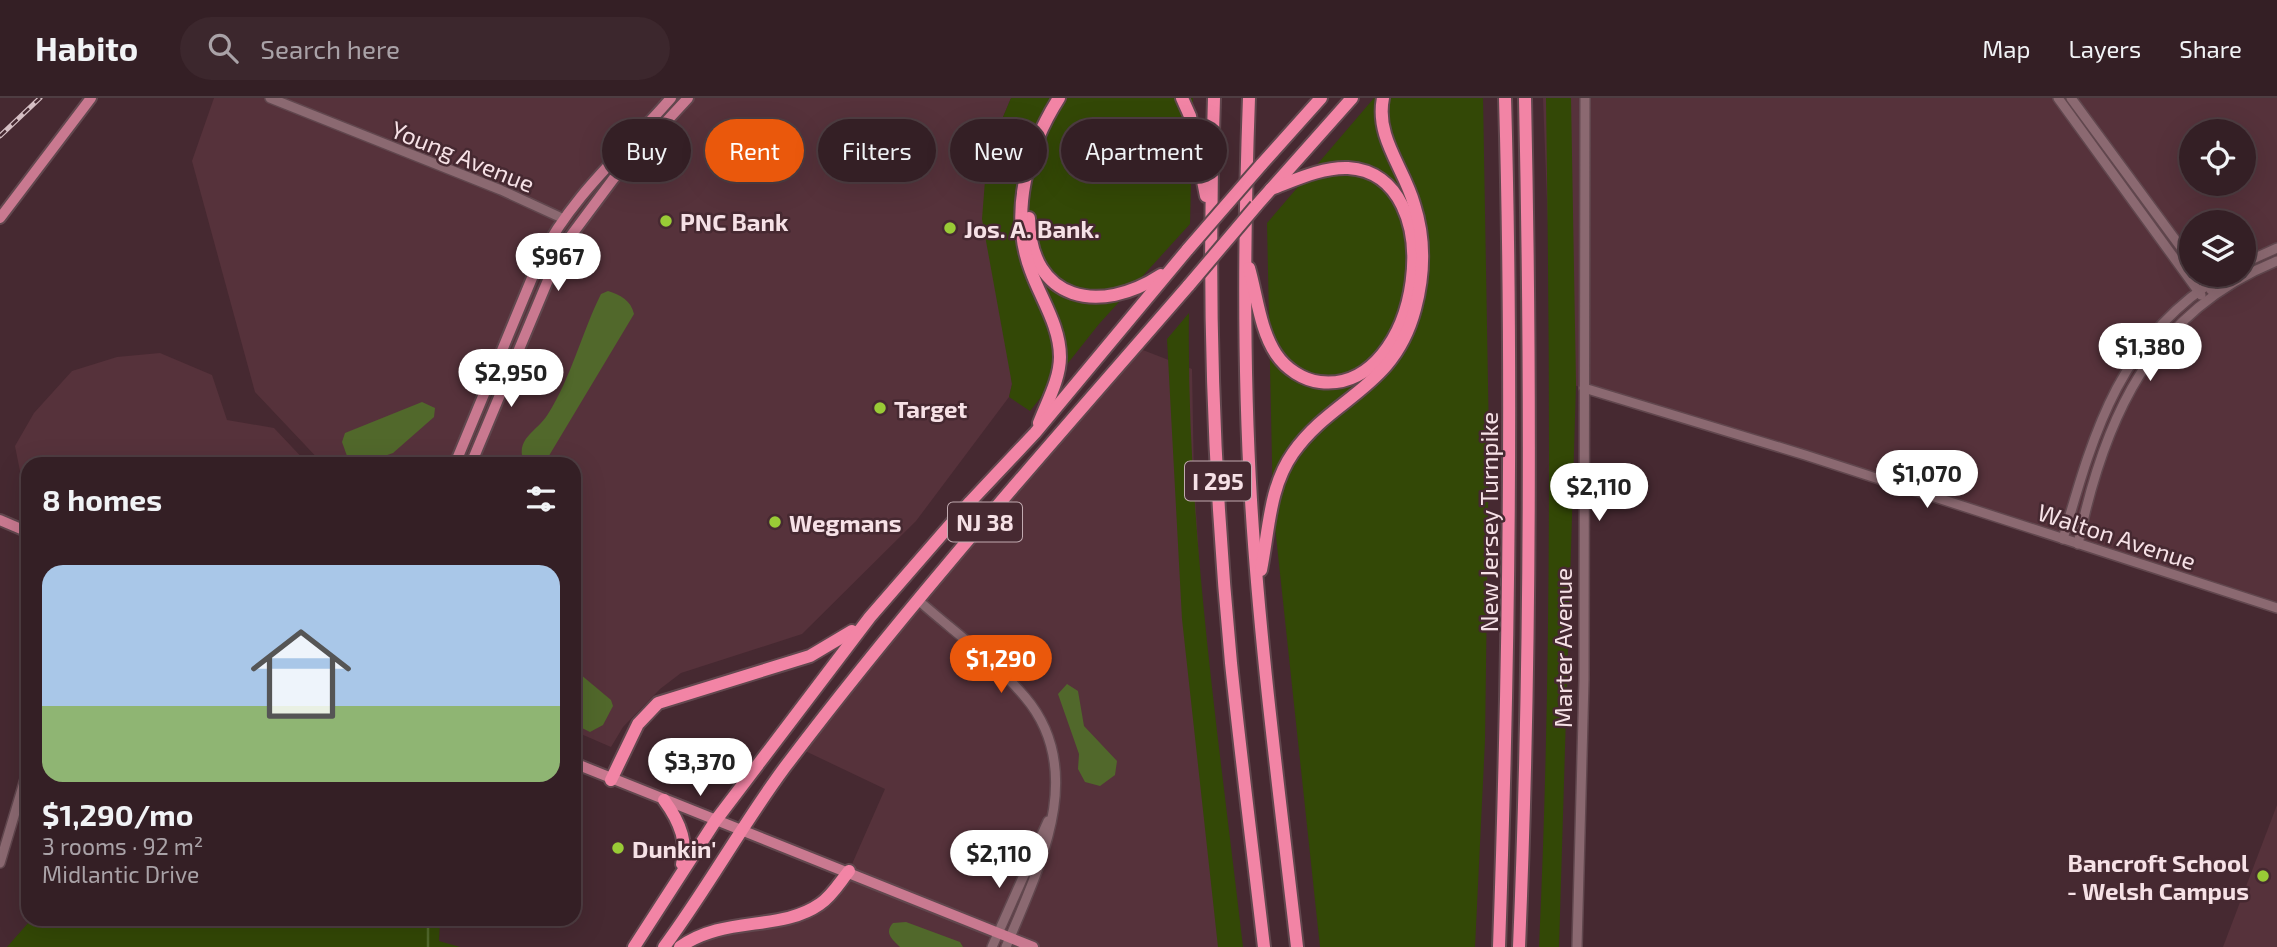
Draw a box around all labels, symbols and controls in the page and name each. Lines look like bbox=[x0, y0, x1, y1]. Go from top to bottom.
search box bbox=[180, 17, 670, 80]
text: Habito bbox=[35, 28, 138, 68]
icon: search bbox=[204, 29, 242, 67]
text: Search here bbox=[260, 33, 400, 64]
text: Map bbox=[1982, 34, 2030, 63]
text: Layers bbox=[2068, 34, 2141, 63]
text: Share bbox=[2179, 34, 2242, 63]
street label: Young Avenue bbox=[387, 114, 539, 198]
chip: Buy bbox=[602, 119, 691, 182]
chip: Rent bbox=[705, 119, 804, 182]
chip: Filters bbox=[818, 119, 936, 182]
chip: New bbox=[950, 119, 1047, 182]
chip: Apartment bbox=[1061, 119, 1227, 182]
map controls bbox=[2179, 119, 2256, 287]
button: locate bbox=[2179, 119, 2256, 196]
place label: PNC Bank bbox=[680, 207, 789, 236]
button: layers bbox=[2179, 210, 2256, 287]
marker: PNC Bank bbox=[658, 213, 674, 229]
place label: Jos. A. Bank. bbox=[964, 214, 1100, 243]
marker: Jos. A. Bank. bbox=[942, 220, 958, 236]
pin: $967 bbox=[517, 234, 599, 293]
text: $967 bbox=[532, 242, 584, 270]
pin: $1,380 bbox=[2093, 324, 2207, 383]
text: $1,380 bbox=[2115, 332, 2185, 360]
pin: $2,950 bbox=[454, 350, 568, 409]
text: $2,950 bbox=[474, 358, 548, 386]
place label: Target bbox=[894, 394, 968, 423]
marker: Target bbox=[872, 400, 888, 416]
street label: New Jersey Turnpike bbox=[1474, 412, 1503, 632]
pin: $1,070 bbox=[1870, 450, 1984, 510]
text: $1,070 bbox=[1892, 459, 1962, 487]
road number: I 295 bbox=[1185, 462, 1251, 500]
pin: $2,110 bbox=[1542, 464, 1656, 523]
text: $2,110 bbox=[1566, 472, 1632, 500]
icon: filters bbox=[522, 480, 560, 518]
text: 8 homes bbox=[42, 481, 162, 517]
street label: Walton Avenue bbox=[2034, 497, 2200, 575]
road number: NJ 38 bbox=[948, 502, 1022, 542]
place label: Wegmans bbox=[789, 508, 902, 537]
marker: Wegmans bbox=[767, 514, 783, 530]
street label: Marter Avenue bbox=[1548, 568, 1577, 728]
icon: home bbox=[238, 611, 364, 737]
pin: $1,290 bbox=[944, 636, 1058, 695]
text: $1,290 bbox=[966, 644, 1036, 672]
pin: $3,370 bbox=[643, 738, 757, 798]
text: $3,370 bbox=[664, 747, 736, 775]
text: $1,290/mo bbox=[42, 796, 193, 832]
pin: $2,110 bbox=[942, 830, 1056, 890]
text: 3 rooms · 92 m² bbox=[42, 832, 203, 860]
place label: Dunkin' bbox=[632, 834, 716, 863]
text: $2,110 bbox=[966, 839, 1032, 867]
marker: Dunkin' bbox=[610, 840, 626, 856]
place label: Bancroft School - Welsh Campus bbox=[2067, 848, 2249, 905]
text: Midlantic Drive bbox=[42, 860, 199, 888]
marker: Bancroft School - Welsh Campus bbox=[2255, 868, 2271, 884]

